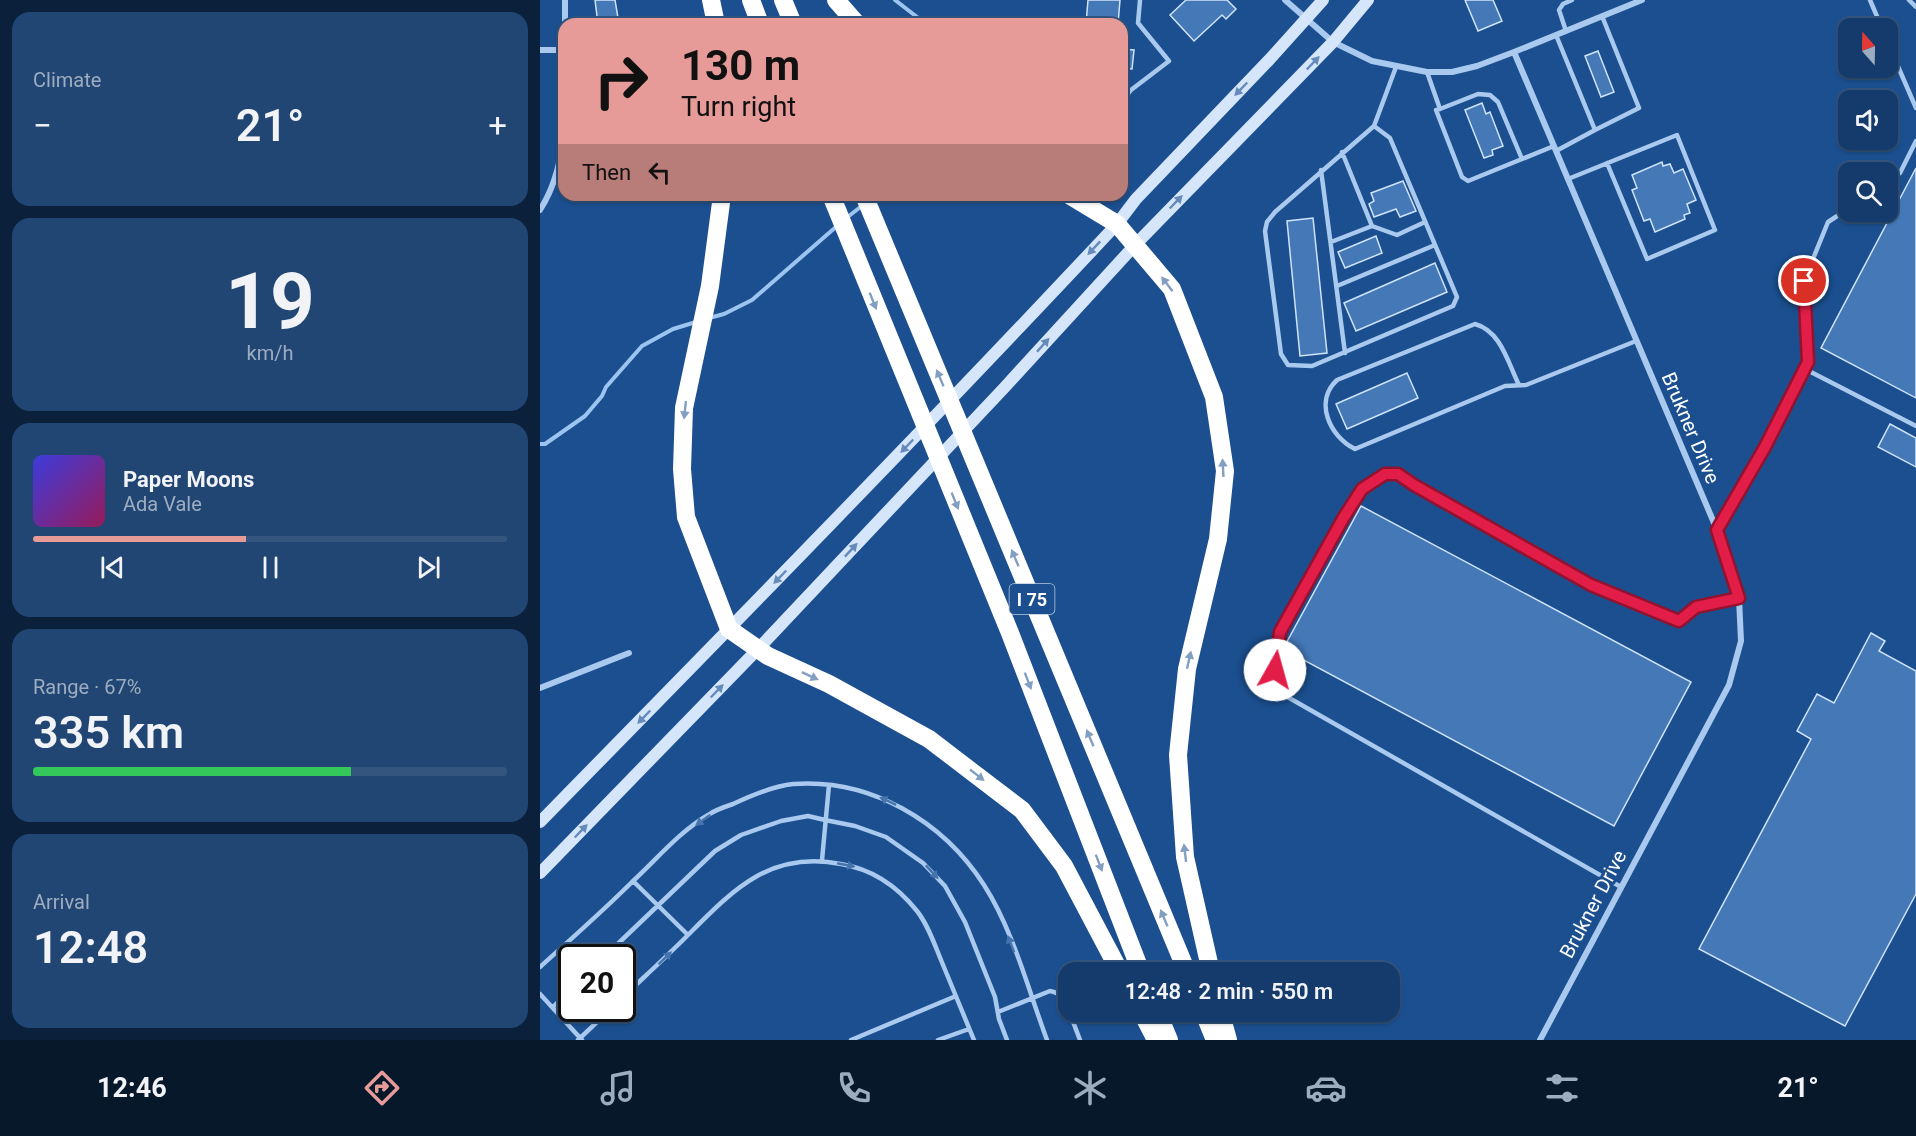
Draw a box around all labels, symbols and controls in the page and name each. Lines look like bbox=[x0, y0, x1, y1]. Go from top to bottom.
north arrow bbox=[1838, 18, 1898, 78]
map controls bbox=[1838, 18, 1898, 222]
text: 130 m bbox=[681, 41, 800, 90]
icon: right bbox=[582, 42, 660, 120]
one-way arrow bbox=[1305, 56, 1319, 70]
text: Climate bbox=[33, 68, 101, 92]
one-way arrow bbox=[1234, 82, 1248, 97]
button: sound bbox=[1838, 90, 1898, 150]
text: Turn right bbox=[681, 91, 796, 123]
text: 21° bbox=[236, 99, 304, 152]
text: − bbox=[33, 106, 52, 145]
text: + bbox=[488, 106, 507, 145]
icon: left bbox=[643, 156, 676, 189]
text: Then bbox=[582, 160, 631, 185]
button: search bbox=[1838, 162, 1898, 222]
one-way arrow bbox=[1169, 196, 1183, 210]
one-way arrow bbox=[1088, 240, 1102, 254]
pin bbox=[1778, 255, 1829, 306]
text: 19 bbox=[225, 256, 315, 347]
icon: arrive bbox=[1787, 264, 1820, 297]
one-way arrow bbox=[1161, 276, 1173, 292]
one-way arrow bbox=[869, 292, 878, 310]
one-way arrow bbox=[1036, 338, 1049, 353]
text: km/h bbox=[247, 341, 293, 365]
one-way arrow bbox=[935, 368, 945, 386]
street label: Brukner Drive bbox=[1657, 369, 1725, 487]
one-way arrow bbox=[680, 401, 690, 420]
one-way arrow bbox=[900, 439, 914, 454]
one-way arrow bbox=[1219, 459, 1228, 478]
text: Paper Moons bbox=[123, 467, 254, 492]
text: Ada Vale bbox=[123, 492, 202, 516]
one-way arrow bbox=[950, 492, 960, 510]
one-way arrow bbox=[844, 542, 858, 557]
one-way arrow bbox=[1010, 548, 1020, 566]
icon: previous bbox=[96, 551, 129, 584]
icon: pause bbox=[254, 551, 287, 584]
icon: next bbox=[412, 551, 445, 584]
one-way arrow bbox=[774, 570, 788, 584]
road number: I 75 bbox=[1010, 584, 1054, 614]
position arrow bbox=[1243, 638, 1307, 702]
one-way arrow bbox=[1185, 650, 1195, 669]
one-way arrow bbox=[801, 671, 818, 680]
one-way arrow bbox=[1024, 672, 1034, 690]
text: Range · 67% bbox=[33, 675, 141, 699]
one-way arrow bbox=[710, 684, 724, 699]
text: 335 km bbox=[33, 706, 184, 759]
one-way arrow bbox=[637, 709, 651, 723]
one-way arrow bbox=[1085, 728, 1095, 746]
one-way arrow bbox=[969, 769, 984, 781]
one-way arrow bbox=[879, 797, 896, 806]
one-way arrow bbox=[695, 813, 710, 825]
one-way arrow bbox=[573, 824, 587, 838]
one-way arrow bbox=[1180, 844, 1190, 863]
street label: Brukner Drive bbox=[1555, 846, 1631, 962]
one-way arrow bbox=[1094, 854, 1104, 872]
one-way arrow bbox=[837, 861, 856, 870]
one-way arrow bbox=[925, 865, 939, 880]
text: Arrival bbox=[33, 890, 90, 914]
one-way arrow bbox=[1159, 909, 1168, 927]
text: 12:48 bbox=[33, 921, 148, 974]
one-way arrow bbox=[1006, 935, 1016, 953]
speed limit sign: 20 bbox=[558, 944, 636, 1022]
one-way arrow bbox=[658, 951, 672, 965]
text: 12:48 · 2 min · 550 m bbox=[1125, 979, 1333, 1004]
icon: directions bbox=[361, 1067, 403, 1109]
icon: music bbox=[597, 1067, 639, 1109]
icon: phone bbox=[833, 1067, 875, 1109]
icon: climate bbox=[1069, 1067, 1111, 1109]
icon: car bbox=[1305, 1067, 1347, 1109]
icon: filters bbox=[1541, 1067, 1583, 1109]
text: 12:46 bbox=[97, 1072, 167, 1104]
text: 21° bbox=[1777, 1072, 1819, 1104]

